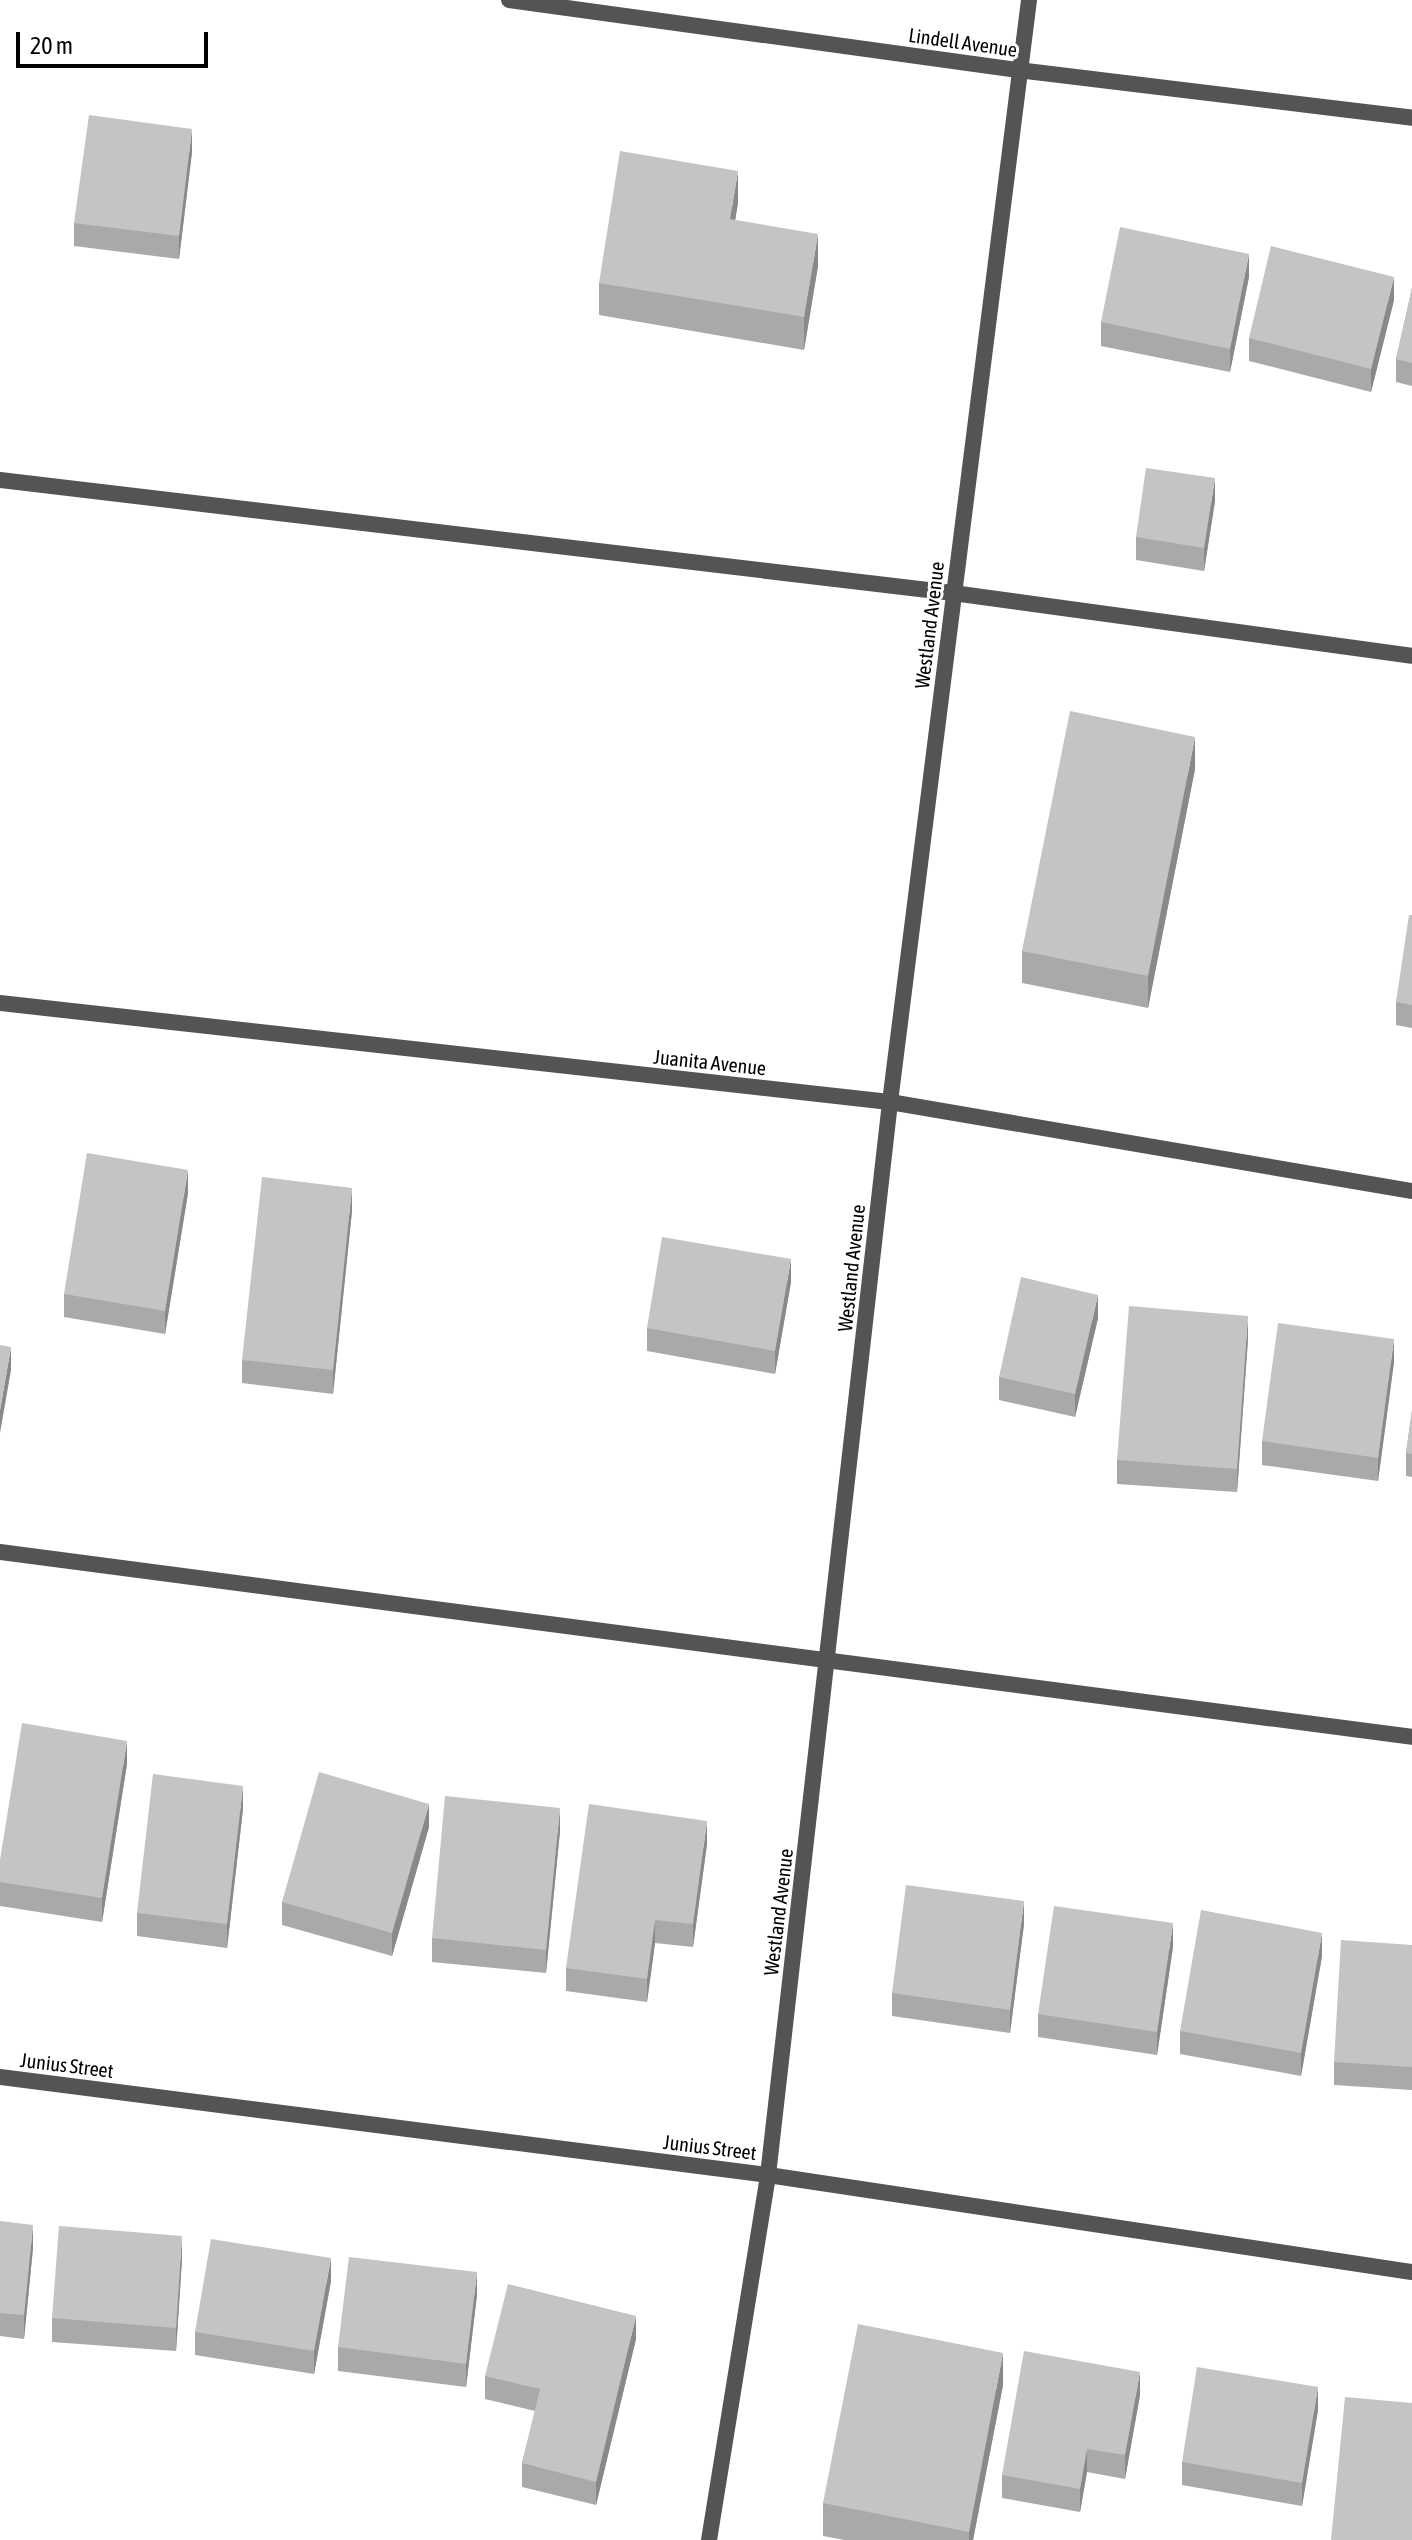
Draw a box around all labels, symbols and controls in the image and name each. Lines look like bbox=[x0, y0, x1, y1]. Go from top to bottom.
scale bar bbox=[20, 16, 212, 66]
street label: Lindell Avenue bbox=[907, 23, 1019, 61]
text: 20 m bbox=[30, 32, 73, 59]
street label: Westland Avenue bbox=[909, 560, 949, 690]
street label: Juanita Avenue bbox=[653, 1044, 767, 1080]
street label: Westland Avenue bbox=[832, 1203, 870, 1333]
street label: Westland Avenue bbox=[758, 1847, 798, 1977]
street label: Junius Street bbox=[19, 2047, 115, 2083]
street label: Junius Street bbox=[662, 2129, 758, 2165]

